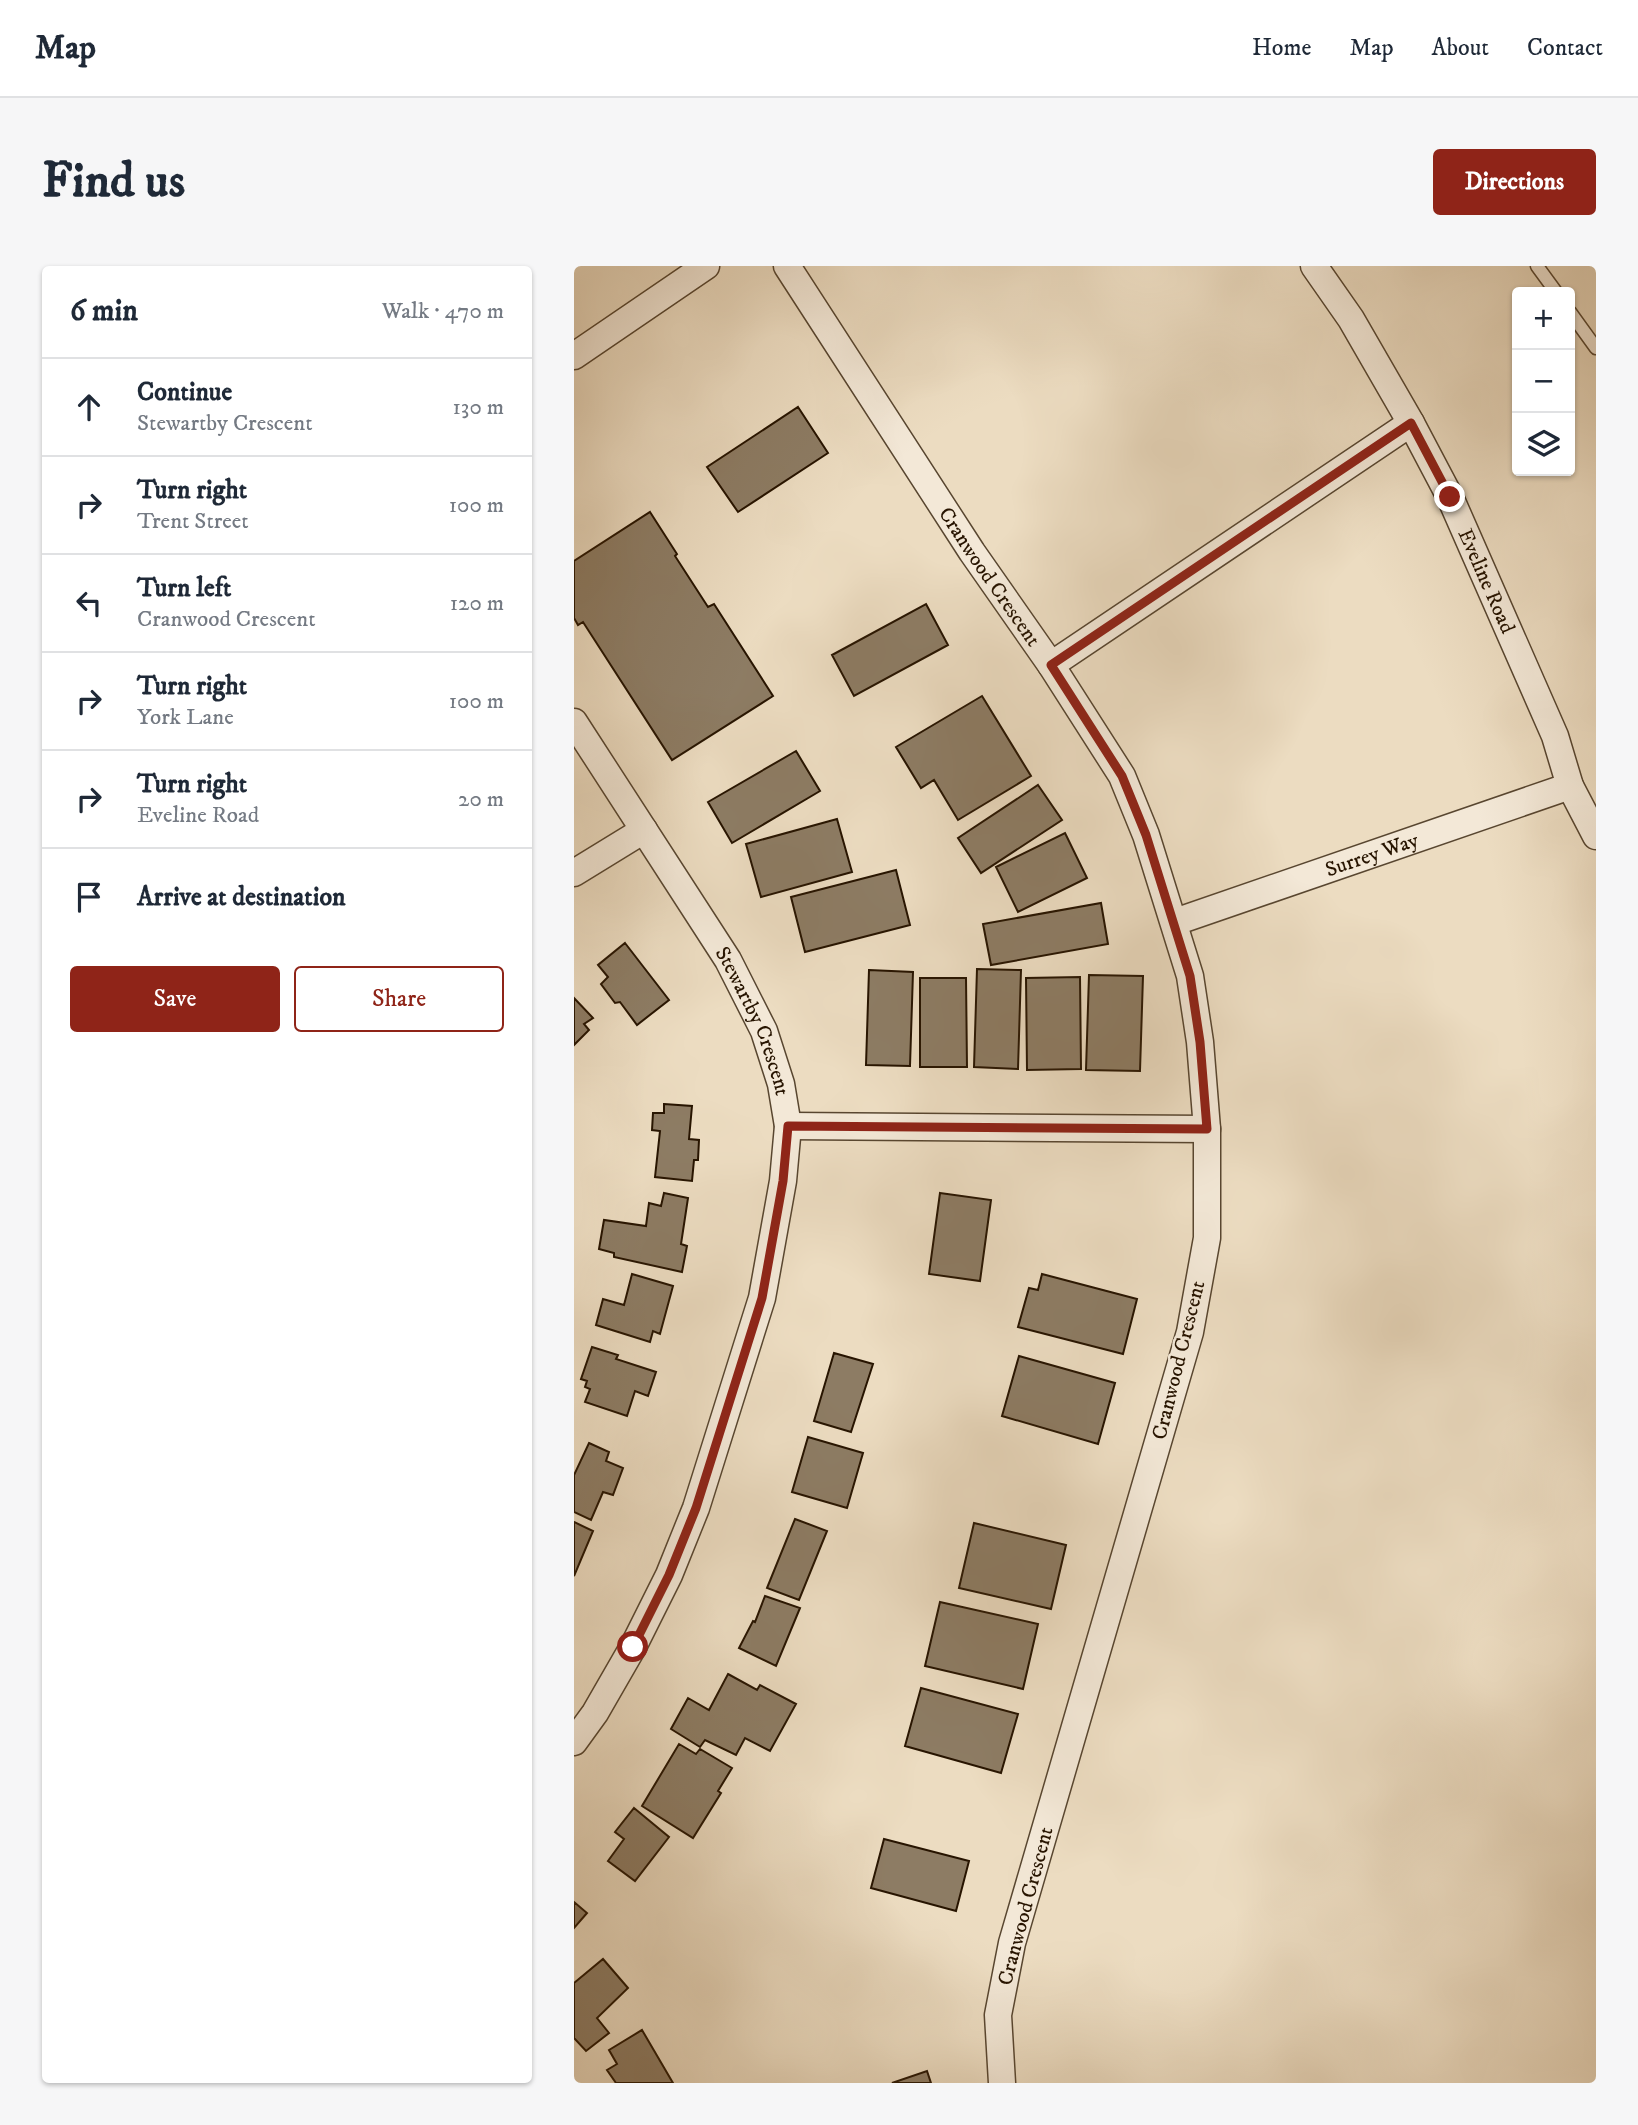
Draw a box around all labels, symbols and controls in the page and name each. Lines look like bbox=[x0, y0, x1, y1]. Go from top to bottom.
text: Map bbox=[35, 28, 96, 69]
text: Home bbox=[1252, 33, 1311, 63]
text: Map bbox=[1349, 33, 1394, 63]
text: About bbox=[1432, 33, 1489, 63]
text: Contact bbox=[1527, 33, 1603, 63]
button: Directions bbox=[1433, 149, 1596, 215]
text: Find us bbox=[42, 151, 185, 213]
map controls bbox=[1512, 287, 1575, 476]
button: + bbox=[1512, 287, 1575, 350]
text: 6 min bbox=[70, 293, 138, 330]
text: Walk · 470 m bbox=[382, 297, 504, 326]
button: − bbox=[1512, 350, 1575, 413]
text: Continue bbox=[137, 376, 232, 409]
icon: ahead bbox=[70, 388, 108, 426]
text: 130 m bbox=[452, 393, 504, 422]
text: Stewartby Crescent bbox=[137, 409, 313, 438]
button: layers bbox=[1512, 413, 1575, 476]
text: Turn right bbox=[137, 474, 247, 507]
route end bbox=[1434, 481, 1465, 512]
icon: right bbox=[70, 486, 108, 524]
text: 100 m bbox=[449, 491, 504, 520]
street label: Cranwood Crescent bbox=[932, 503, 1046, 652]
text: Trent Street bbox=[137, 507, 249, 536]
street label: Eveline Road bbox=[1452, 525, 1521, 638]
text: Turn left bbox=[137, 572, 231, 605]
icon: left bbox=[70, 584, 108, 622]
text: 120 m bbox=[450, 589, 504, 618]
text: Cranwood Crescent bbox=[137, 605, 316, 634]
text: Turn right bbox=[137, 670, 247, 703]
icon: right bbox=[70, 682, 108, 720]
text: 100 m bbox=[449, 687, 504, 716]
text: York Lane bbox=[137, 703, 234, 732]
text: Turn right bbox=[137, 768, 247, 801]
icon: right bbox=[70, 780, 108, 818]
text: 20 m bbox=[458, 785, 504, 814]
text: Eveline Road bbox=[137, 801, 259, 830]
street label: Surrey Way bbox=[1322, 827, 1423, 883]
icon: arrive bbox=[70, 878, 108, 916]
text: Arrive at destination bbox=[137, 881, 346, 914]
street label: Stewartby Crescent bbox=[709, 942, 795, 1098]
button: Save bbox=[70, 966, 280, 1032]
button: Share bbox=[294, 966, 504, 1032]
street label: Cranwood Crescent bbox=[1147, 1278, 1211, 1442]
route start bbox=[617, 1631, 648, 1662]
street label: Cranwood Crescent bbox=[992, 1824, 1060, 1988]

